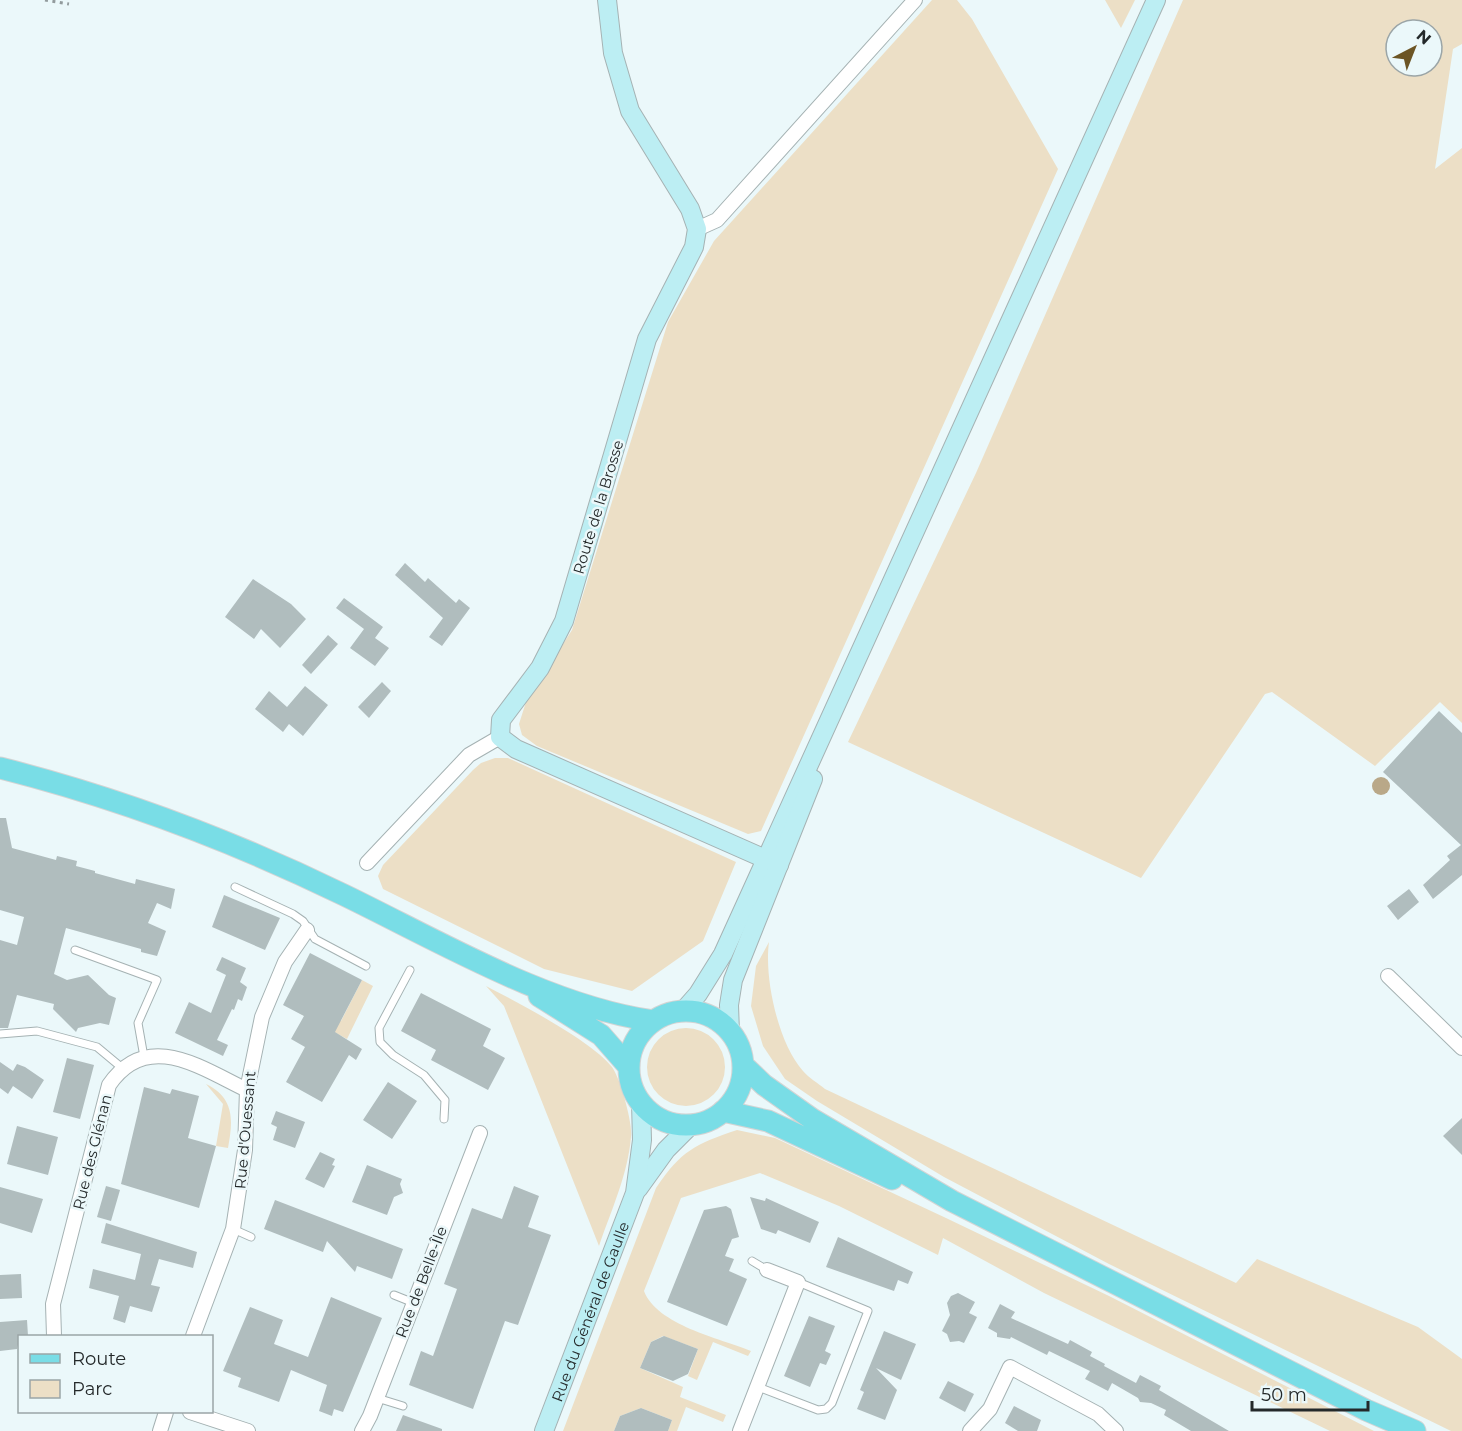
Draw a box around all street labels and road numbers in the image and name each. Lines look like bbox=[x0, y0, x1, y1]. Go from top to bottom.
street label: Route de la Brosse bbox=[569, 438, 627, 576]
street label: Rue d'Ouessant bbox=[230, 1070, 260, 1190]
street label: Rue des Glénan bbox=[68, 1092, 116, 1212]
street label: Rue du Général de Gaulle bbox=[547, 1219, 633, 1404]
street label: Rue de Belle-Île bbox=[391, 1223, 451, 1341]

